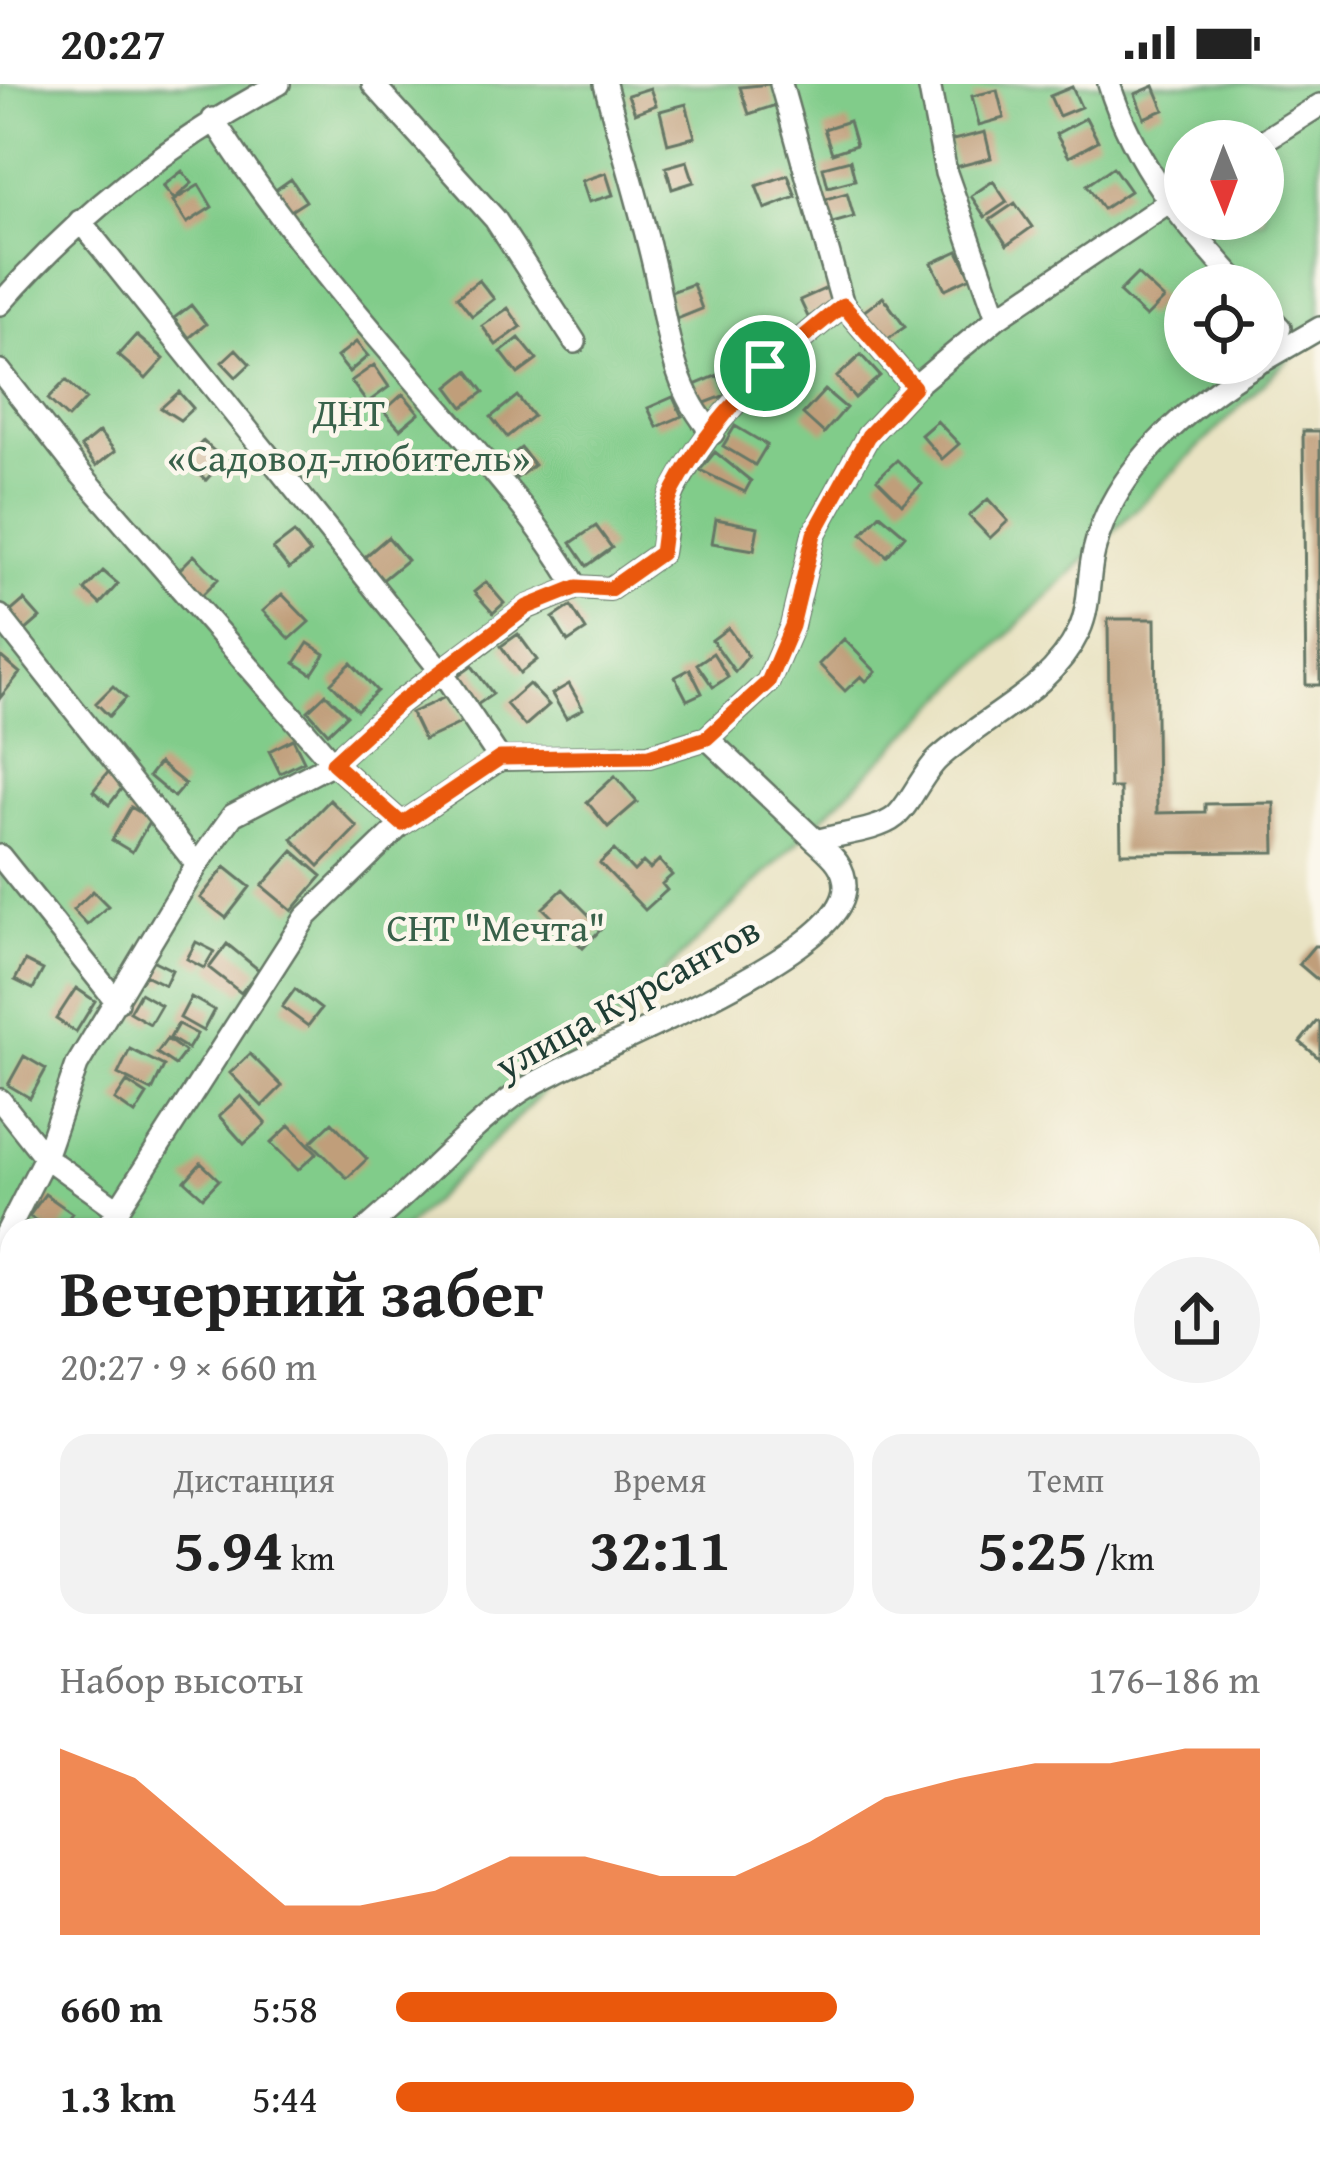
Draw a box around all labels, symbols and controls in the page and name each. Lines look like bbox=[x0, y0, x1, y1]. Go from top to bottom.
text: 20:27 bbox=[60, 10, 166, 75]
north arrow bbox=[1164, 120, 1284, 240]
map controls bbox=[1164, 120, 1284, 384]
button: locate bbox=[1164, 264, 1284, 384]
pin bbox=[714, 315, 816, 417]
icon: arrive bbox=[732, 333, 798, 399]
park label: ДНТ «Садовод-любитель» bbox=[168, 383, 530, 485]
park label: СНТ "Мечта" bbox=[386, 898, 606, 955]
street label: улица Курсантов bbox=[483, 900, 770, 1093]
text: Вечерний забег bbox=[60, 1243, 543, 1340]
button: share bbox=[1134, 1257, 1260, 1383]
text: 20:27 · 9 × 660 m bbox=[60, 1337, 317, 1394]
text: Дистанция bbox=[173, 1456, 335, 1504]
text: Время bbox=[614, 1456, 706, 1504]
text: Темп bbox=[1028, 1456, 1104, 1504]
text: 5.94 bbox=[173, 1504, 284, 1592]
text: 32:11 bbox=[589, 1504, 731, 1592]
text: 5:25 bbox=[978, 1504, 1088, 1592]
text: km bbox=[284, 1534, 335, 1582]
text: /km bbox=[1088, 1534, 1154, 1582]
text: Набор высоты bbox=[60, 1650, 304, 1707]
text: 176–186 m bbox=[1088, 1650, 1260, 1707]
text: 660 m bbox=[60, 1979, 163, 2036]
text: 5:58 bbox=[252, 1979, 318, 2036]
text: 1.3 km bbox=[60, 2069, 176, 2126]
text: 5:44 bbox=[252, 2069, 318, 2126]

